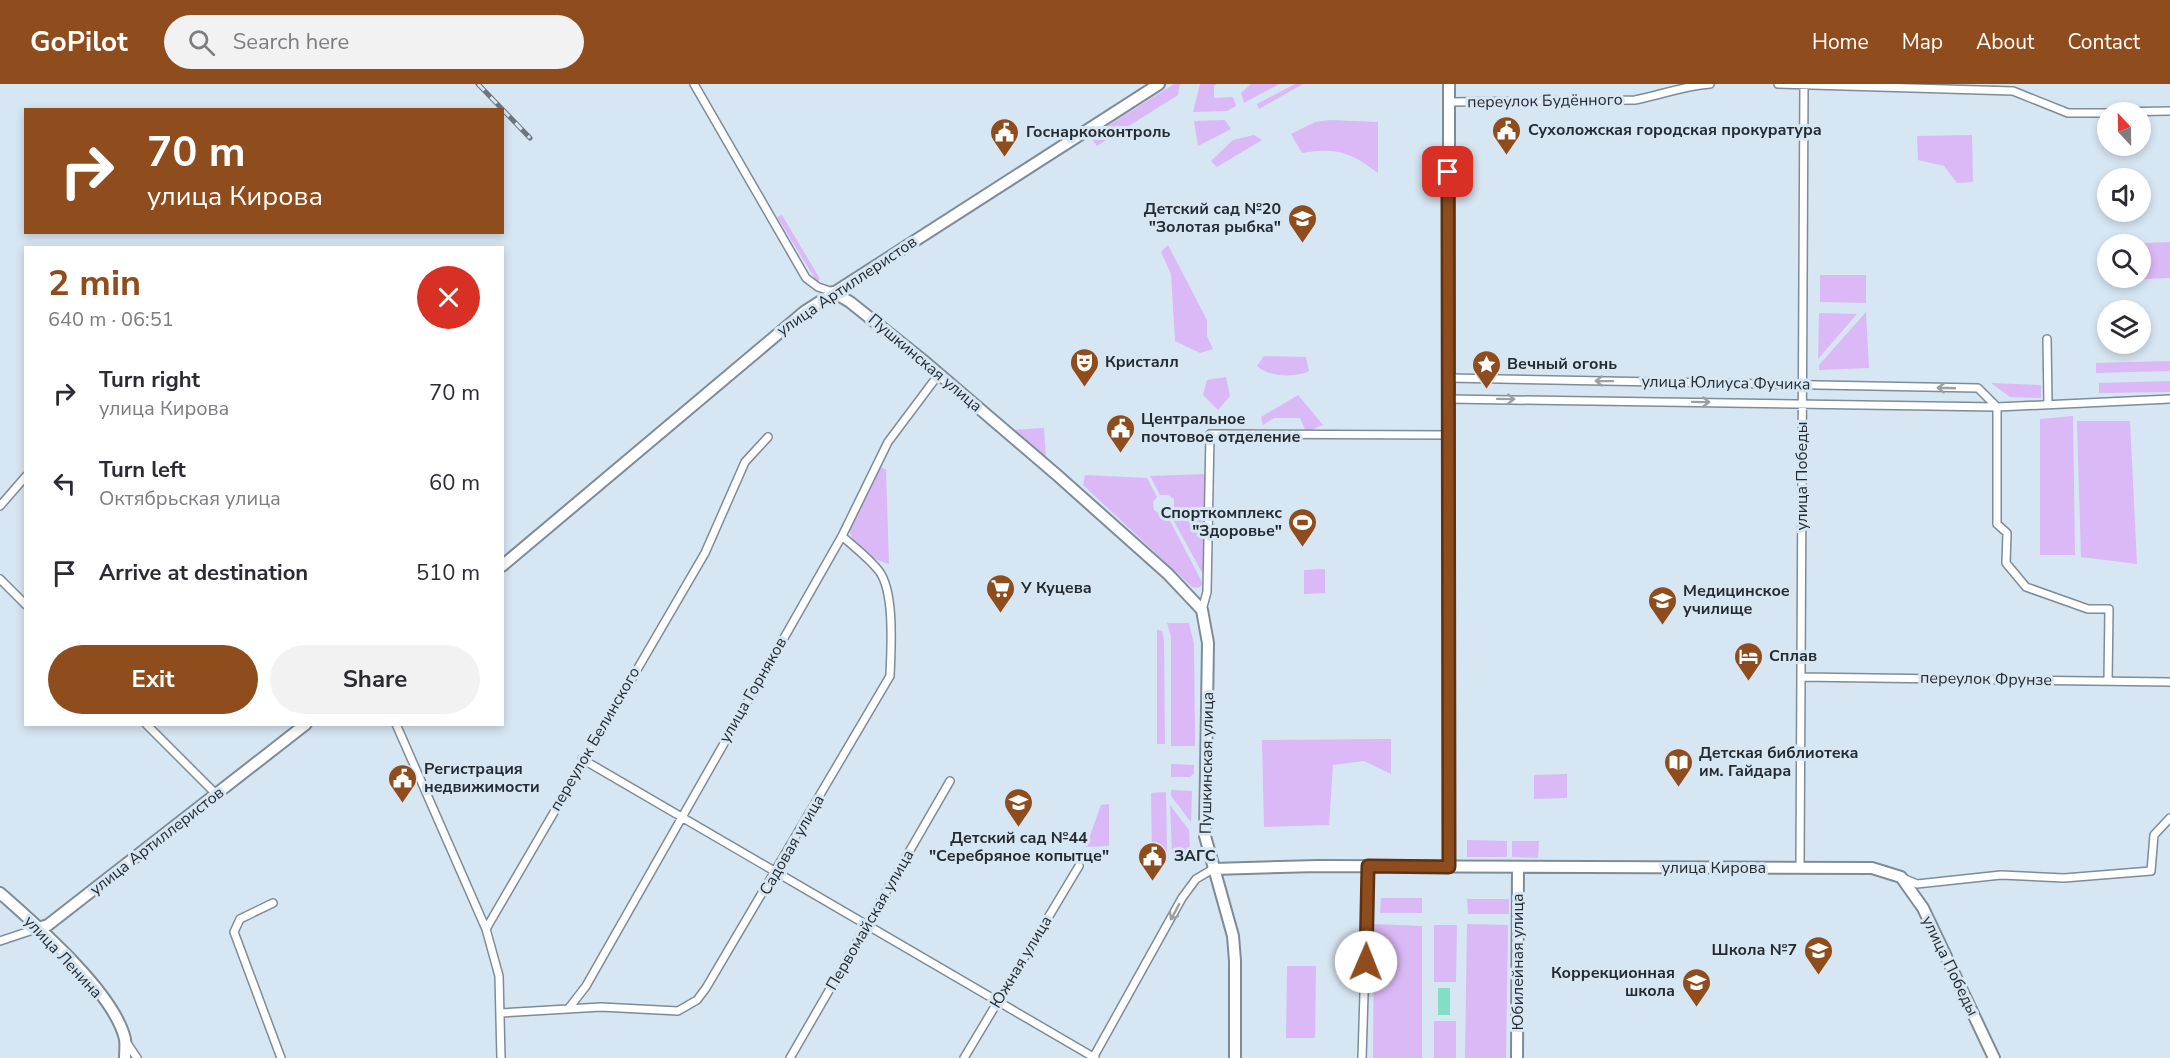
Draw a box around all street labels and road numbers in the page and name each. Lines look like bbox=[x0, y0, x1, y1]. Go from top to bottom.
street label: переулок Будённого bbox=[1467, 89, 1623, 113]
street label: улица Артиллеристов bbox=[773, 231, 922, 341]
street label: Пушкинская улица bbox=[863, 309, 987, 417]
street label: улица Юлиуса Фучика bbox=[1641, 371, 1811, 395]
street label: улица Победы bbox=[1791, 422, 1813, 530]
street label: улица Горняков bbox=[714, 633, 792, 747]
street label: переулок Белинского bbox=[545, 663, 645, 815]
street label: переулок Фрунзе bbox=[1920, 667, 2052, 691]
street label: Пушкинская улица bbox=[1195, 692, 1219, 834]
street label: улица Артиллеристов bbox=[85, 781, 229, 900]
street label: Садовая улица bbox=[754, 791, 830, 899]
street label: Первомайская улица bbox=[821, 846, 919, 994]
street label: улица Кирова bbox=[1662, 857, 1766, 879]
street label: Юбилейная улица bbox=[1507, 893, 1529, 1031]
street label: улица Ленина bbox=[19, 911, 107, 1003]
street label: Южная улица bbox=[985, 912, 1057, 1012]
street label: улица Победы bbox=[1916, 912, 1984, 1020]

